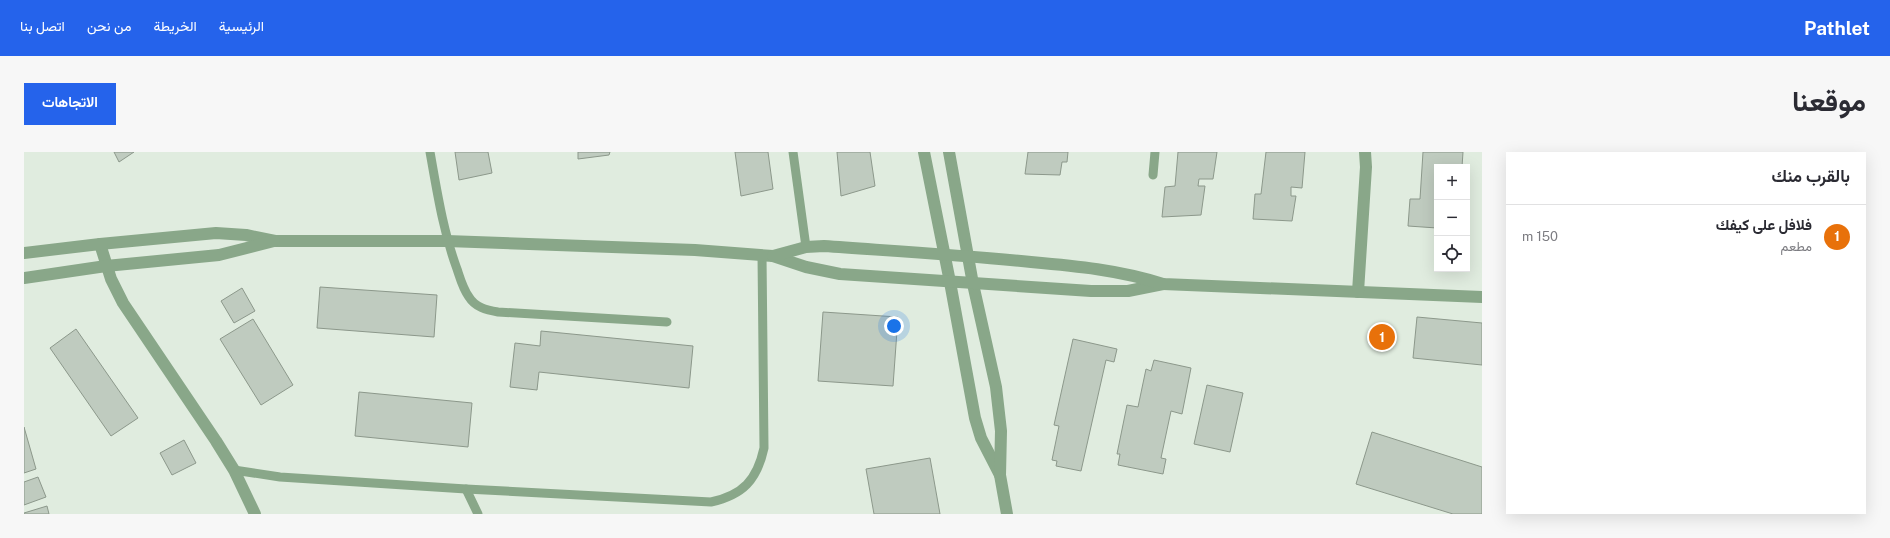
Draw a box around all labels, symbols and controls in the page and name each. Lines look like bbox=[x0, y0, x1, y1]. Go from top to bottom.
text: Pathlet bbox=[1804, 17, 1870, 39]
text: اتصل بنا bbox=[20, 18, 65, 34]
text: من نحن bbox=[87, 18, 131, 34]
text: الخريطة bbox=[153, 18, 197, 34]
text: الرئيسية bbox=[219, 18, 264, 34]
button: الاتجاهات bbox=[24, 83, 116, 125]
text: موقعنا bbox=[1792, 84, 1866, 117]
map controls bbox=[1434, 164, 1470, 272]
button: + bbox=[1434, 164, 1470, 200]
text: بالقرب منك bbox=[1772, 166, 1850, 186]
button: − bbox=[1434, 200, 1470, 236]
text: فلافل على كيفك bbox=[1716, 216, 1812, 233]
text: 150 m bbox=[1522, 229, 1558, 244]
text: 1 bbox=[1834, 229, 1840, 244]
button: locate bbox=[1434, 236, 1470, 272]
text: مطعم bbox=[1781, 239, 1812, 254]
your location bbox=[884, 316, 904, 336]
pin: 1 bbox=[1369, 322, 1395, 352]

